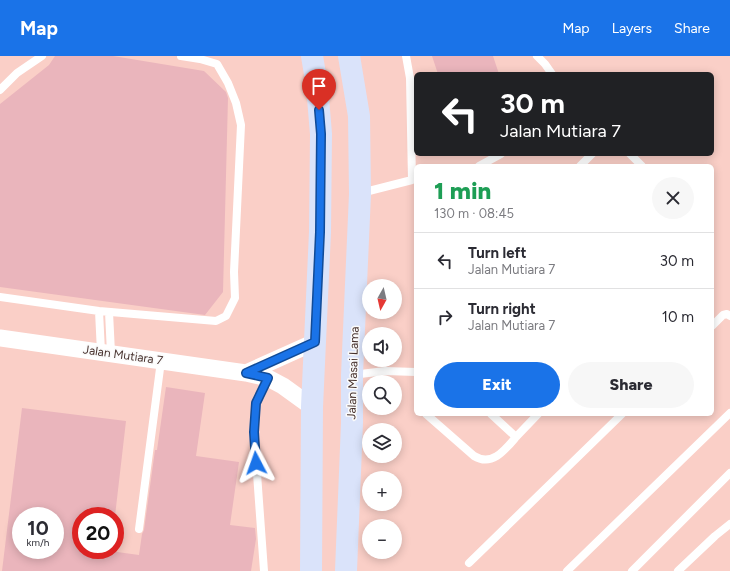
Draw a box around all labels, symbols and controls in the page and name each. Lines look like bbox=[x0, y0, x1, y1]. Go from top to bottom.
text: Map bbox=[20, 17, 58, 40]
text: Map bbox=[562, 20, 590, 37]
text: Layers bbox=[612, 20, 652, 37]
text: Share bbox=[674, 20, 710, 37]
pin bbox=[302, 69, 336, 110]
icon: arrive bbox=[308, 75, 330, 97]
text: 30 m bbox=[500, 86, 565, 120]
icon: left bbox=[434, 88, 486, 140]
text: Jalan Mutiara 7 bbox=[500, 120, 621, 142]
text: 1 min bbox=[434, 176, 491, 205]
button: close bbox=[652, 177, 694, 219]
text: 130 m · 08:45 bbox=[434, 206, 514, 221]
text: Turn left bbox=[468, 244, 526, 262]
icon: left bbox=[434, 250, 456, 272]
text: 30 m bbox=[660, 252, 694, 270]
text: Jalan Mutiara 7 bbox=[468, 262, 555, 277]
north arrow bbox=[362, 279, 402, 319]
map controls bbox=[362, 279, 402, 559]
text: Turn right bbox=[468, 300, 536, 318]
icon: right bbox=[434, 306, 456, 328]
text: 10 m bbox=[662, 308, 694, 326]
text: Jalan Mutiara 7 bbox=[468, 318, 555, 333]
street label: Jalan Masai Lama bbox=[344, 326, 362, 420]
button: sound bbox=[362, 327, 402, 367]
street label: Jalan Mutiara 7 bbox=[82, 342, 164, 368]
button: Exit bbox=[434, 362, 560, 408]
button: Share bbox=[568, 362, 694, 408]
button: search bbox=[362, 375, 402, 415]
button: layers bbox=[362, 423, 402, 463]
position arrow bbox=[235, 442, 277, 484]
button: + bbox=[362, 471, 402, 511]
speed limit sign: 20 bbox=[72, 507, 124, 559]
text: 10 bbox=[27, 516, 49, 540]
button: − bbox=[362, 519, 402, 559]
text: km/h bbox=[27, 536, 49, 549]

